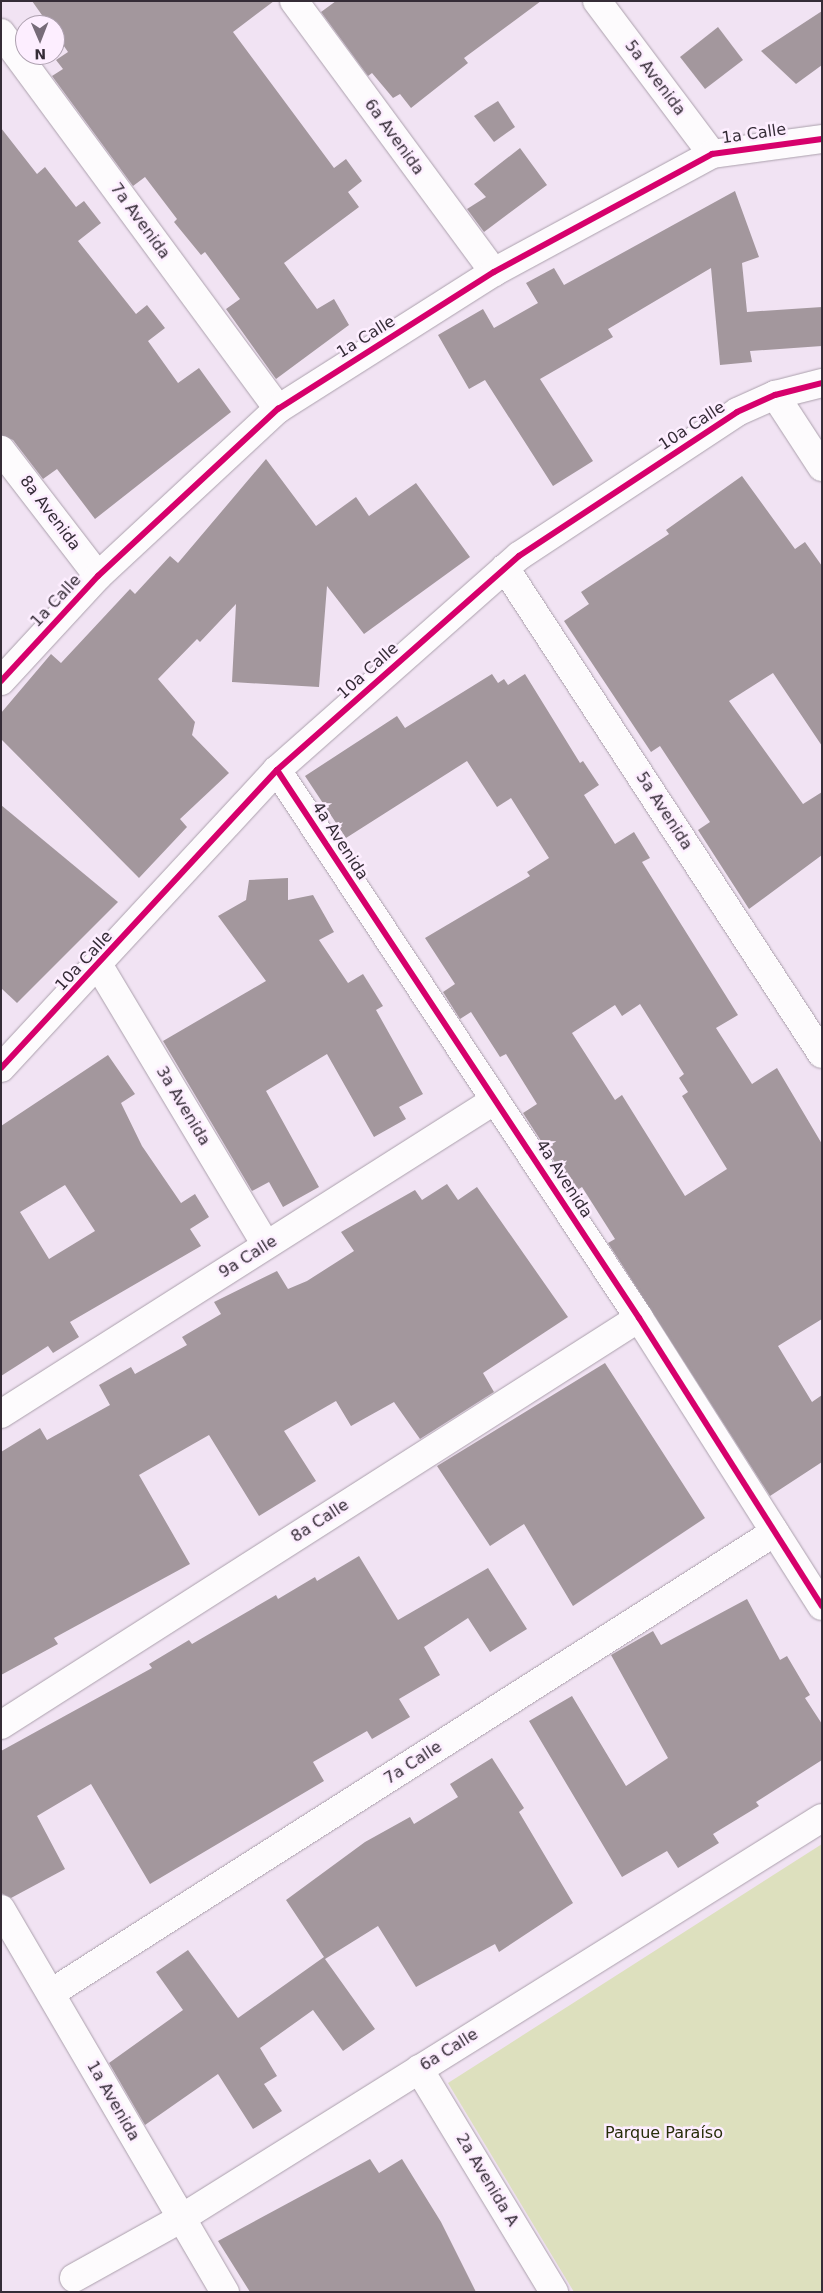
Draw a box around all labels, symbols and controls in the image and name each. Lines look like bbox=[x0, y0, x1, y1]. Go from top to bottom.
north arrow bbox=[15, 15, 65, 65]
street label: 5a Avenida bbox=[621, 37, 689, 119]
text: N bbox=[34, 46, 46, 62]
street label: 6a Avenida bbox=[360, 95, 428, 179]
street label: 1a Calle bbox=[721, 120, 787, 148]
street label: 7a Avenida bbox=[106, 179, 174, 263]
street label: 1a Calle bbox=[333, 312, 399, 362]
street label: 10a Calle bbox=[655, 398, 729, 454]
street label: 8a Avenida bbox=[16, 472, 84, 554]
street label: 1a Calle bbox=[27, 571, 85, 631]
street label: 10a Calle bbox=[334, 639, 402, 703]
street label: 5a Avenida bbox=[632, 768, 696, 854]
street label: 4a Avenida bbox=[308, 798, 372, 884]
street label: 10a Calle bbox=[51, 927, 117, 995]
street label: 3a Avenida bbox=[152, 1063, 214, 1149]
street label: 4a Avenida bbox=[532, 1136, 596, 1222]
street label: 9a Calle bbox=[215, 1232, 281, 1282]
street label: 8a Calle bbox=[288, 1495, 352, 1547]
street label: 7a Calle bbox=[381, 1737, 445, 1789]
street label: 6a Calle bbox=[416, 2025, 482, 2075]
street label: 1a Avenida bbox=[82, 2058, 144, 2144]
park label: Parque Paraíso bbox=[605, 2123, 723, 2143]
street label: 2a Avenida A bbox=[452, 2130, 522, 2230]

